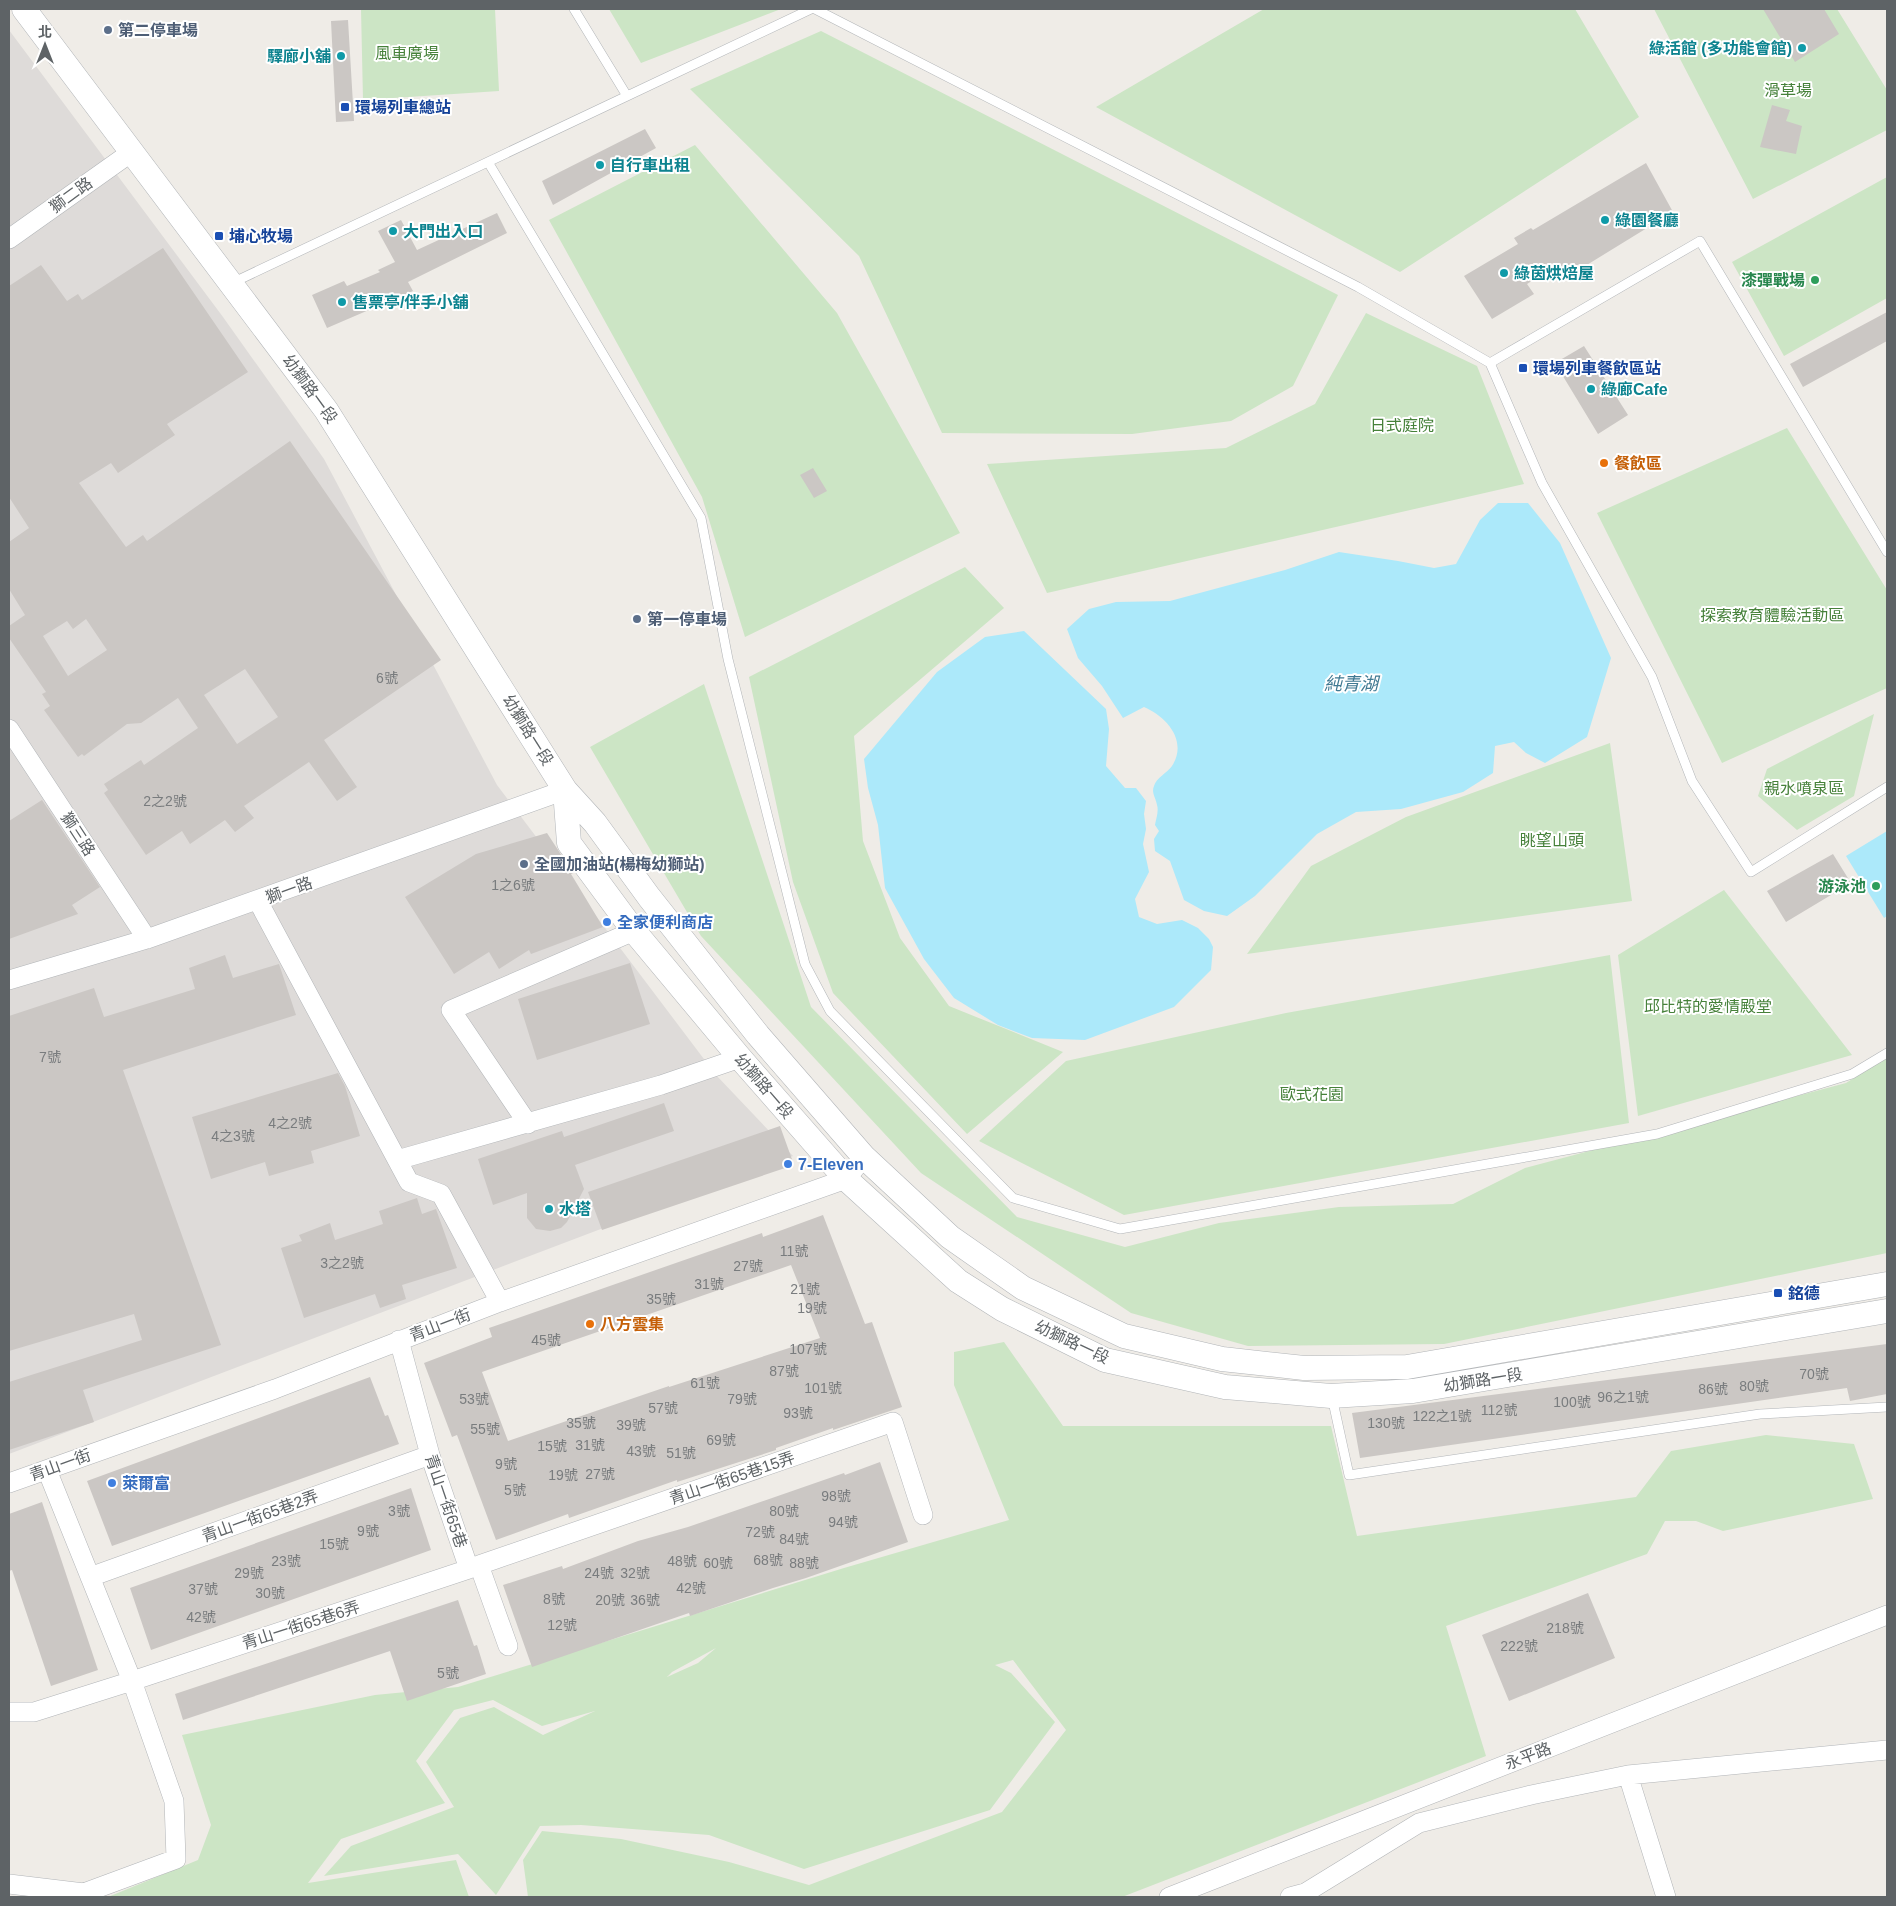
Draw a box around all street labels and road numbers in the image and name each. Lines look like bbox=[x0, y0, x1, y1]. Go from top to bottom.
street label: 獅二路 bbox=[47, 174, 95, 216]
street label: 幼獅路一段 bbox=[280, 352, 340, 426]
street label: 幼獅路一段 bbox=[500, 692, 556, 768]
street label: 獅三路 bbox=[58, 809, 98, 859]
street label: 獅一路 bbox=[264, 874, 314, 906]
street label: 幼獅路一段 bbox=[731, 1050, 797, 1122]
street label: 青山一街 bbox=[407, 1306, 473, 1344]
street label: 幼獅路一段 bbox=[1032, 1317, 1112, 1367]
street label: 幼獅路一段 bbox=[1442, 1365, 1524, 1395]
street label: 青山一街 bbox=[27, 1446, 93, 1484]
street label: 青山一街65巷15弄 bbox=[667, 1449, 797, 1507]
street label: 青山一街65巷 bbox=[422, 1452, 470, 1550]
street label: 青山一街65巷2弄 bbox=[199, 1487, 321, 1545]
street label: 青山一街65巷6弄 bbox=[240, 1598, 362, 1652]
street label: 永平路 bbox=[1503, 1739, 1553, 1773]

